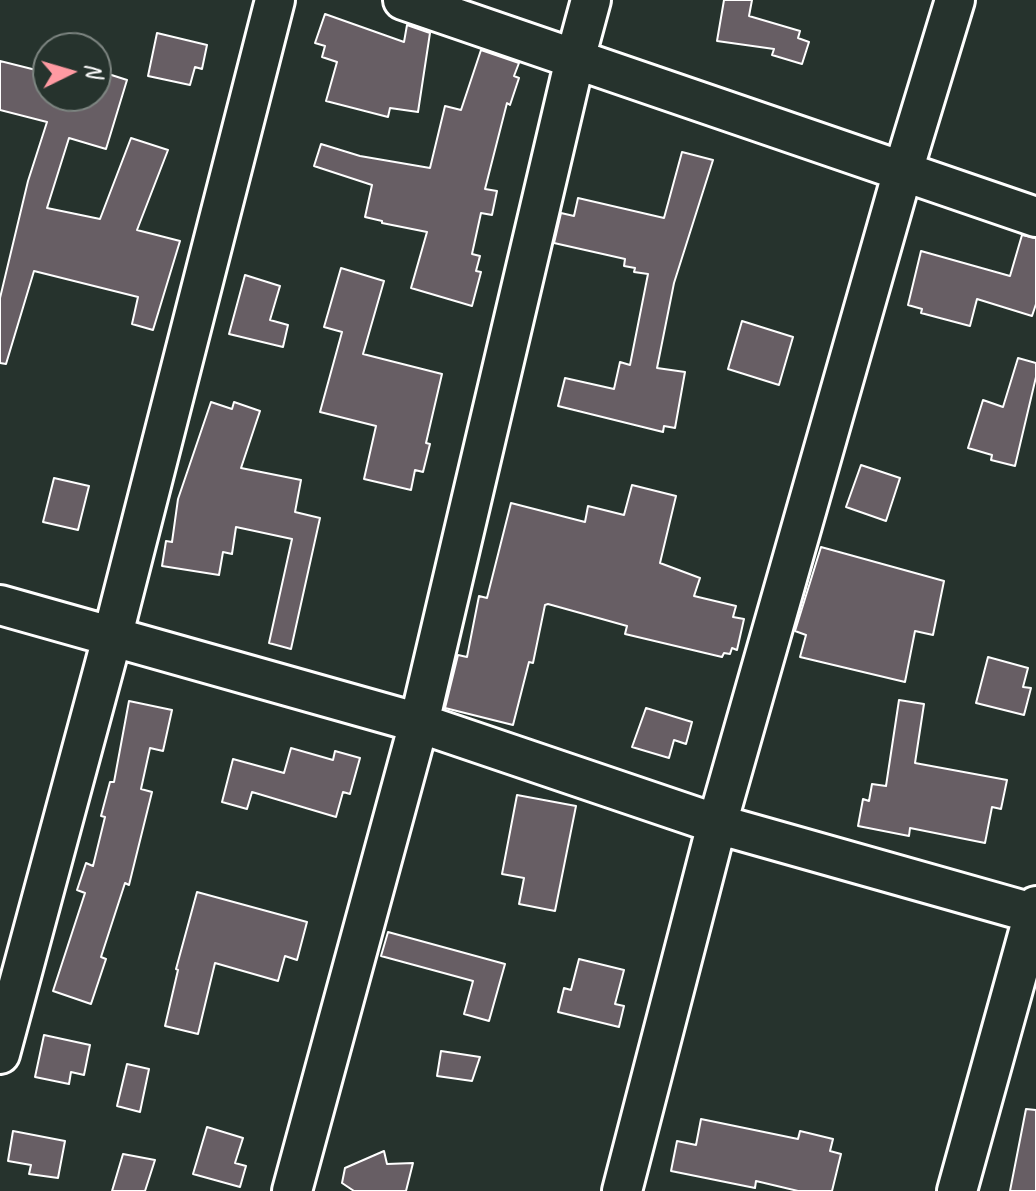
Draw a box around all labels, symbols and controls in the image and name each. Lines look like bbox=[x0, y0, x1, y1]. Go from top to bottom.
north arrow bbox=[32, 32, 112, 112]
text: N bbox=[79, 62, 108, 78]

